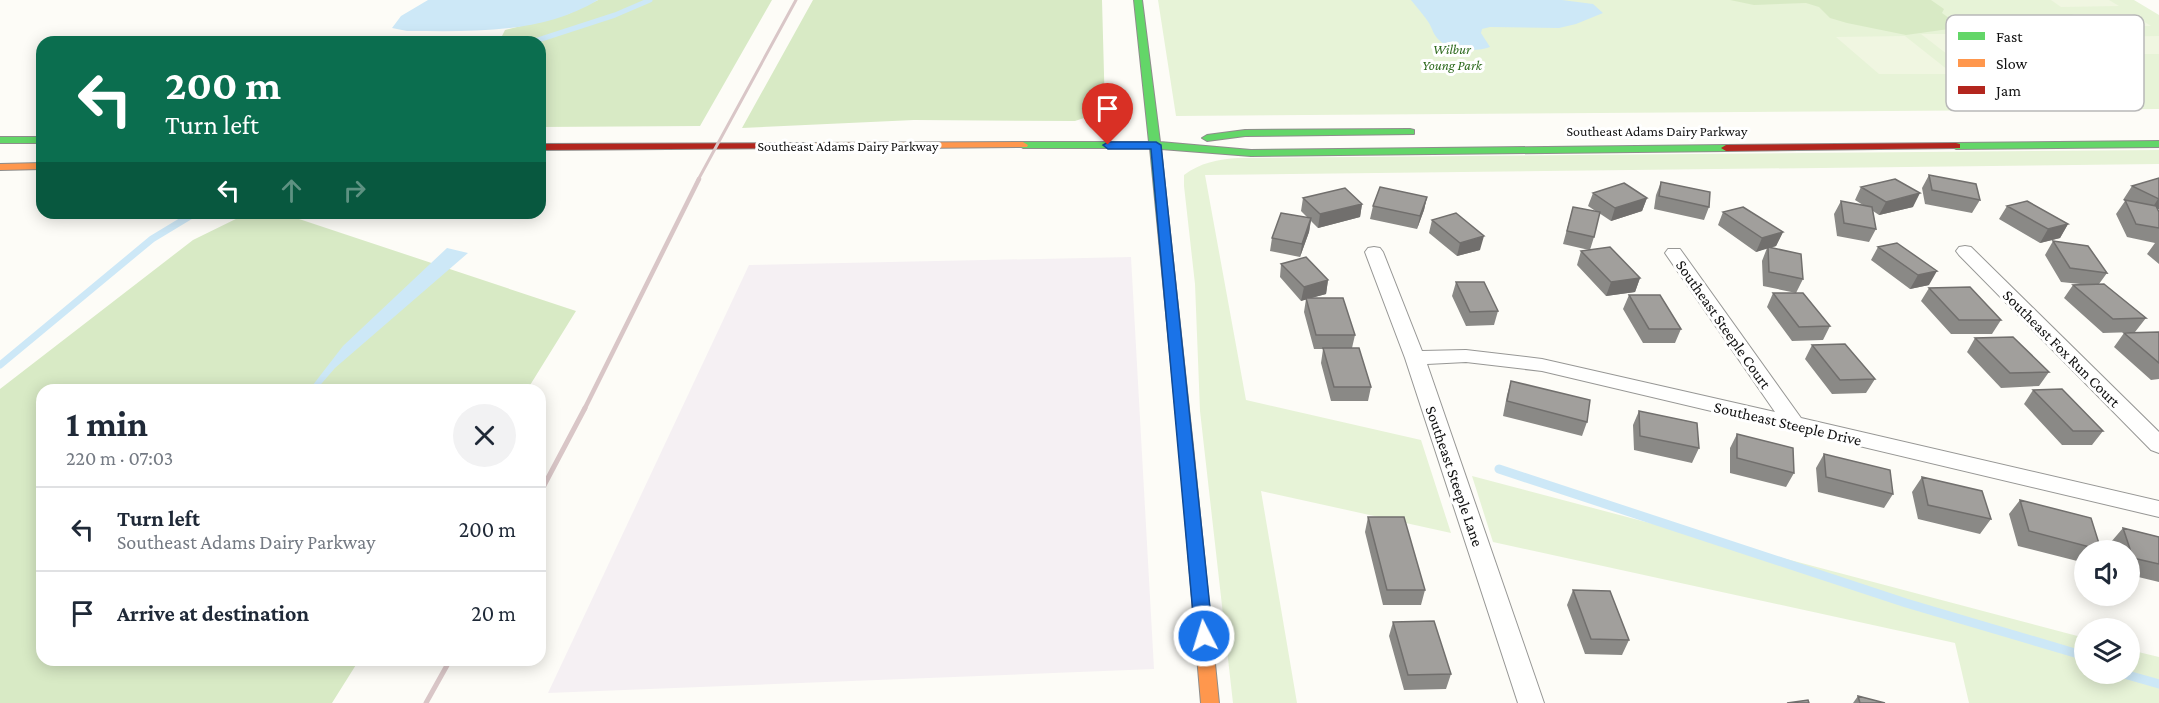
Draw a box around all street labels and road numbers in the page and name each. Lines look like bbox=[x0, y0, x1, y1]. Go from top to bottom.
street label: Southeast Adams Dairy Parkway bbox=[1567, 123, 1748, 139]
street label: Southeast Adams Dairy Parkway bbox=[758, 138, 939, 154]
street label: Southeast Steeple Court bbox=[1672, 257, 1775, 393]
street label: Southeast Fox Run Court bbox=[2000, 286, 2124, 411]
street label: Southeast Steeple Drive bbox=[1712, 398, 1863, 450]
street label: Southeast Steeple Lane bbox=[1422, 404, 1487, 549]

